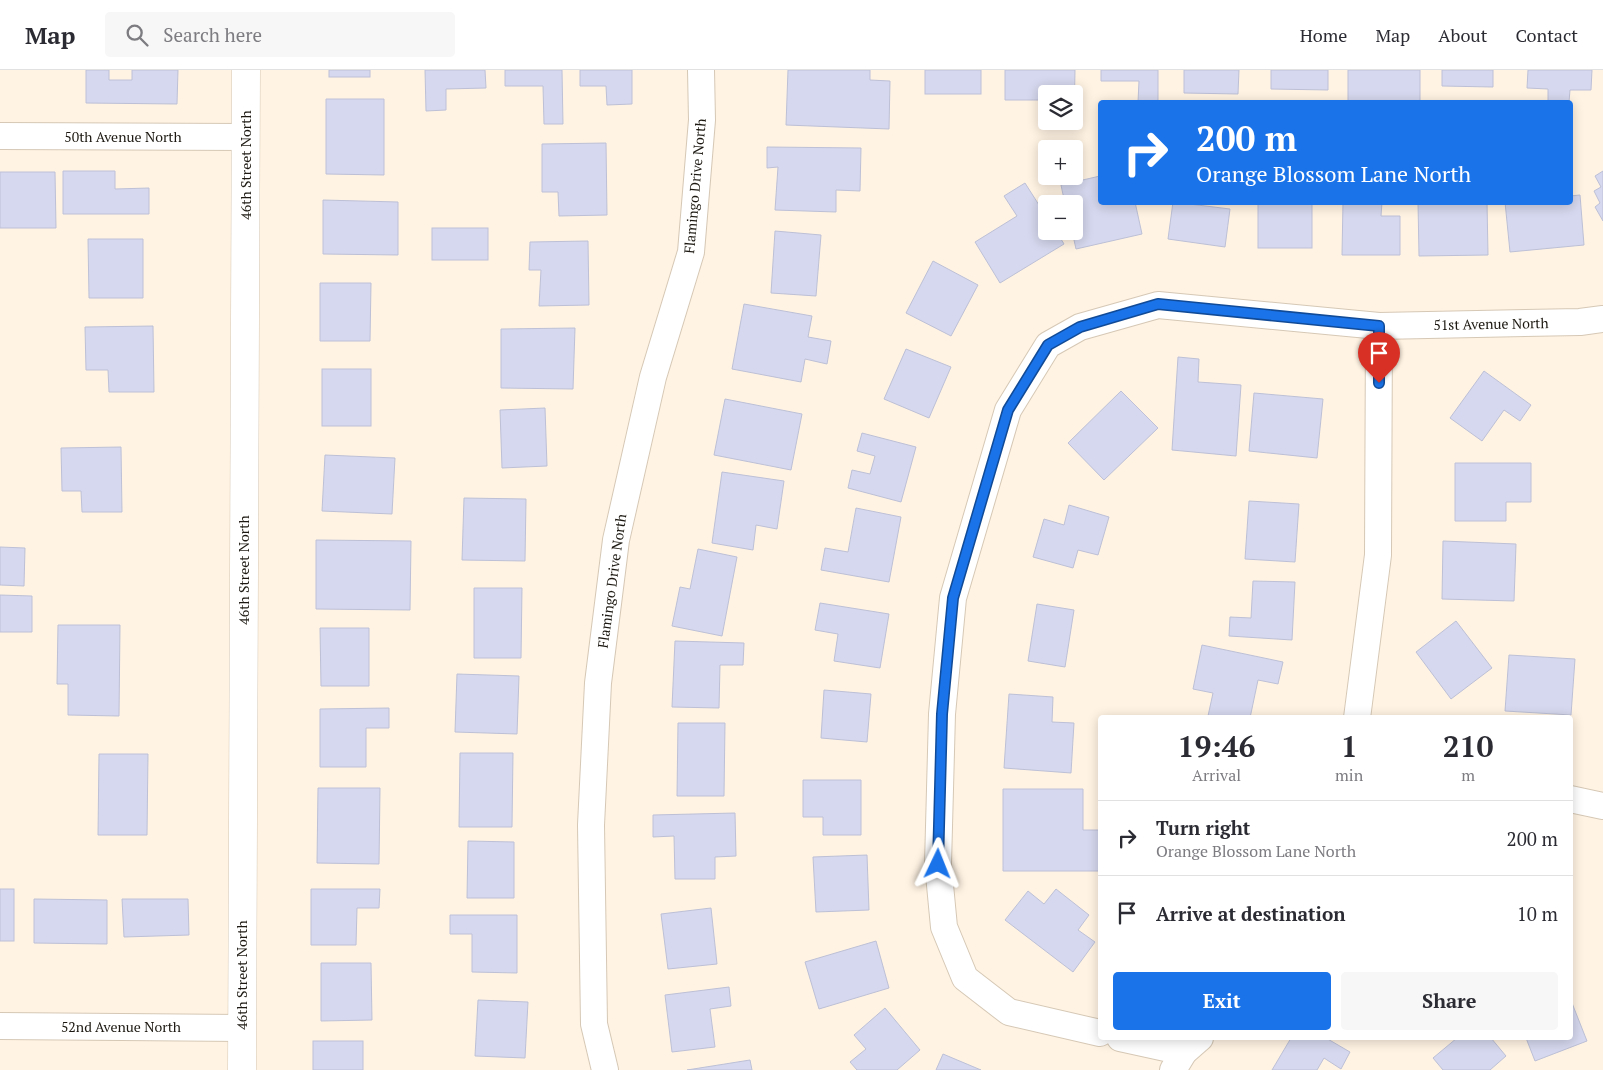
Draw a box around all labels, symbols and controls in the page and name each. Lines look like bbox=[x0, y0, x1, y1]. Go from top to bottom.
search box bbox=[105, 12, 455, 57]
text: Map bbox=[25, 19, 75, 51]
icon: search bbox=[123, 21, 151, 49]
text: Search here bbox=[163, 22, 262, 47]
text: Home bbox=[1300, 23, 1347, 47]
text: Map bbox=[1375, 23, 1410, 47]
text: About bbox=[1438, 23, 1487, 47]
text: Contact bbox=[1515, 23, 1578, 47]
map controls bbox=[1038, 85, 1083, 240]
button: layers bbox=[1038, 85, 1083, 130]
street label: 46th Street North bbox=[236, 110, 255, 220]
text: 200 m bbox=[1196, 115, 1297, 161]
street label: Flamingo Drive North bbox=[679, 118, 710, 254]
icon: right bbox=[1113, 120, 1178, 185]
street label: 50th Avenue North bbox=[64, 127, 182, 146]
button: + bbox=[1038, 140, 1083, 185]
text: Orange Blossom Lane North bbox=[1196, 159, 1471, 188]
button: − bbox=[1038, 195, 1083, 240]
street label: 51st Avenue North bbox=[1433, 313, 1549, 334]
pin bbox=[1358, 332, 1400, 383]
icon: arrive bbox=[1365, 339, 1393, 367]
street label: Flamingo Drive North bbox=[593, 512, 630, 649]
street label: 46th Street North bbox=[234, 515, 253, 625]
text: 19:46 bbox=[1177, 726, 1256, 766]
text: 1 bbox=[1341, 726, 1358, 766]
text: 210 bbox=[1443, 726, 1494, 766]
text: Arrival bbox=[1192, 764, 1241, 786]
text: min bbox=[1335, 764, 1363, 786]
text: m bbox=[1461, 764, 1475, 786]
text: Turn right bbox=[1156, 815, 1250, 840]
icon: right bbox=[1113, 824, 1141, 852]
text: 200 m bbox=[1507, 826, 1558, 851]
position arrow bbox=[911, 837, 963, 889]
text: Orange Blossom Lane North bbox=[1156, 840, 1356, 862]
icon: arrive bbox=[1113, 899, 1141, 927]
text: Arrive at destination bbox=[1156, 901, 1345, 926]
text: 10 m bbox=[1517, 901, 1558, 926]
street label: 46th Street North bbox=[232, 920, 251, 1030]
button: Exit bbox=[1113, 972, 1331, 1030]
button: Share bbox=[1341, 972, 1558, 1030]
street label: 52nd Avenue North bbox=[61, 1017, 181, 1036]

